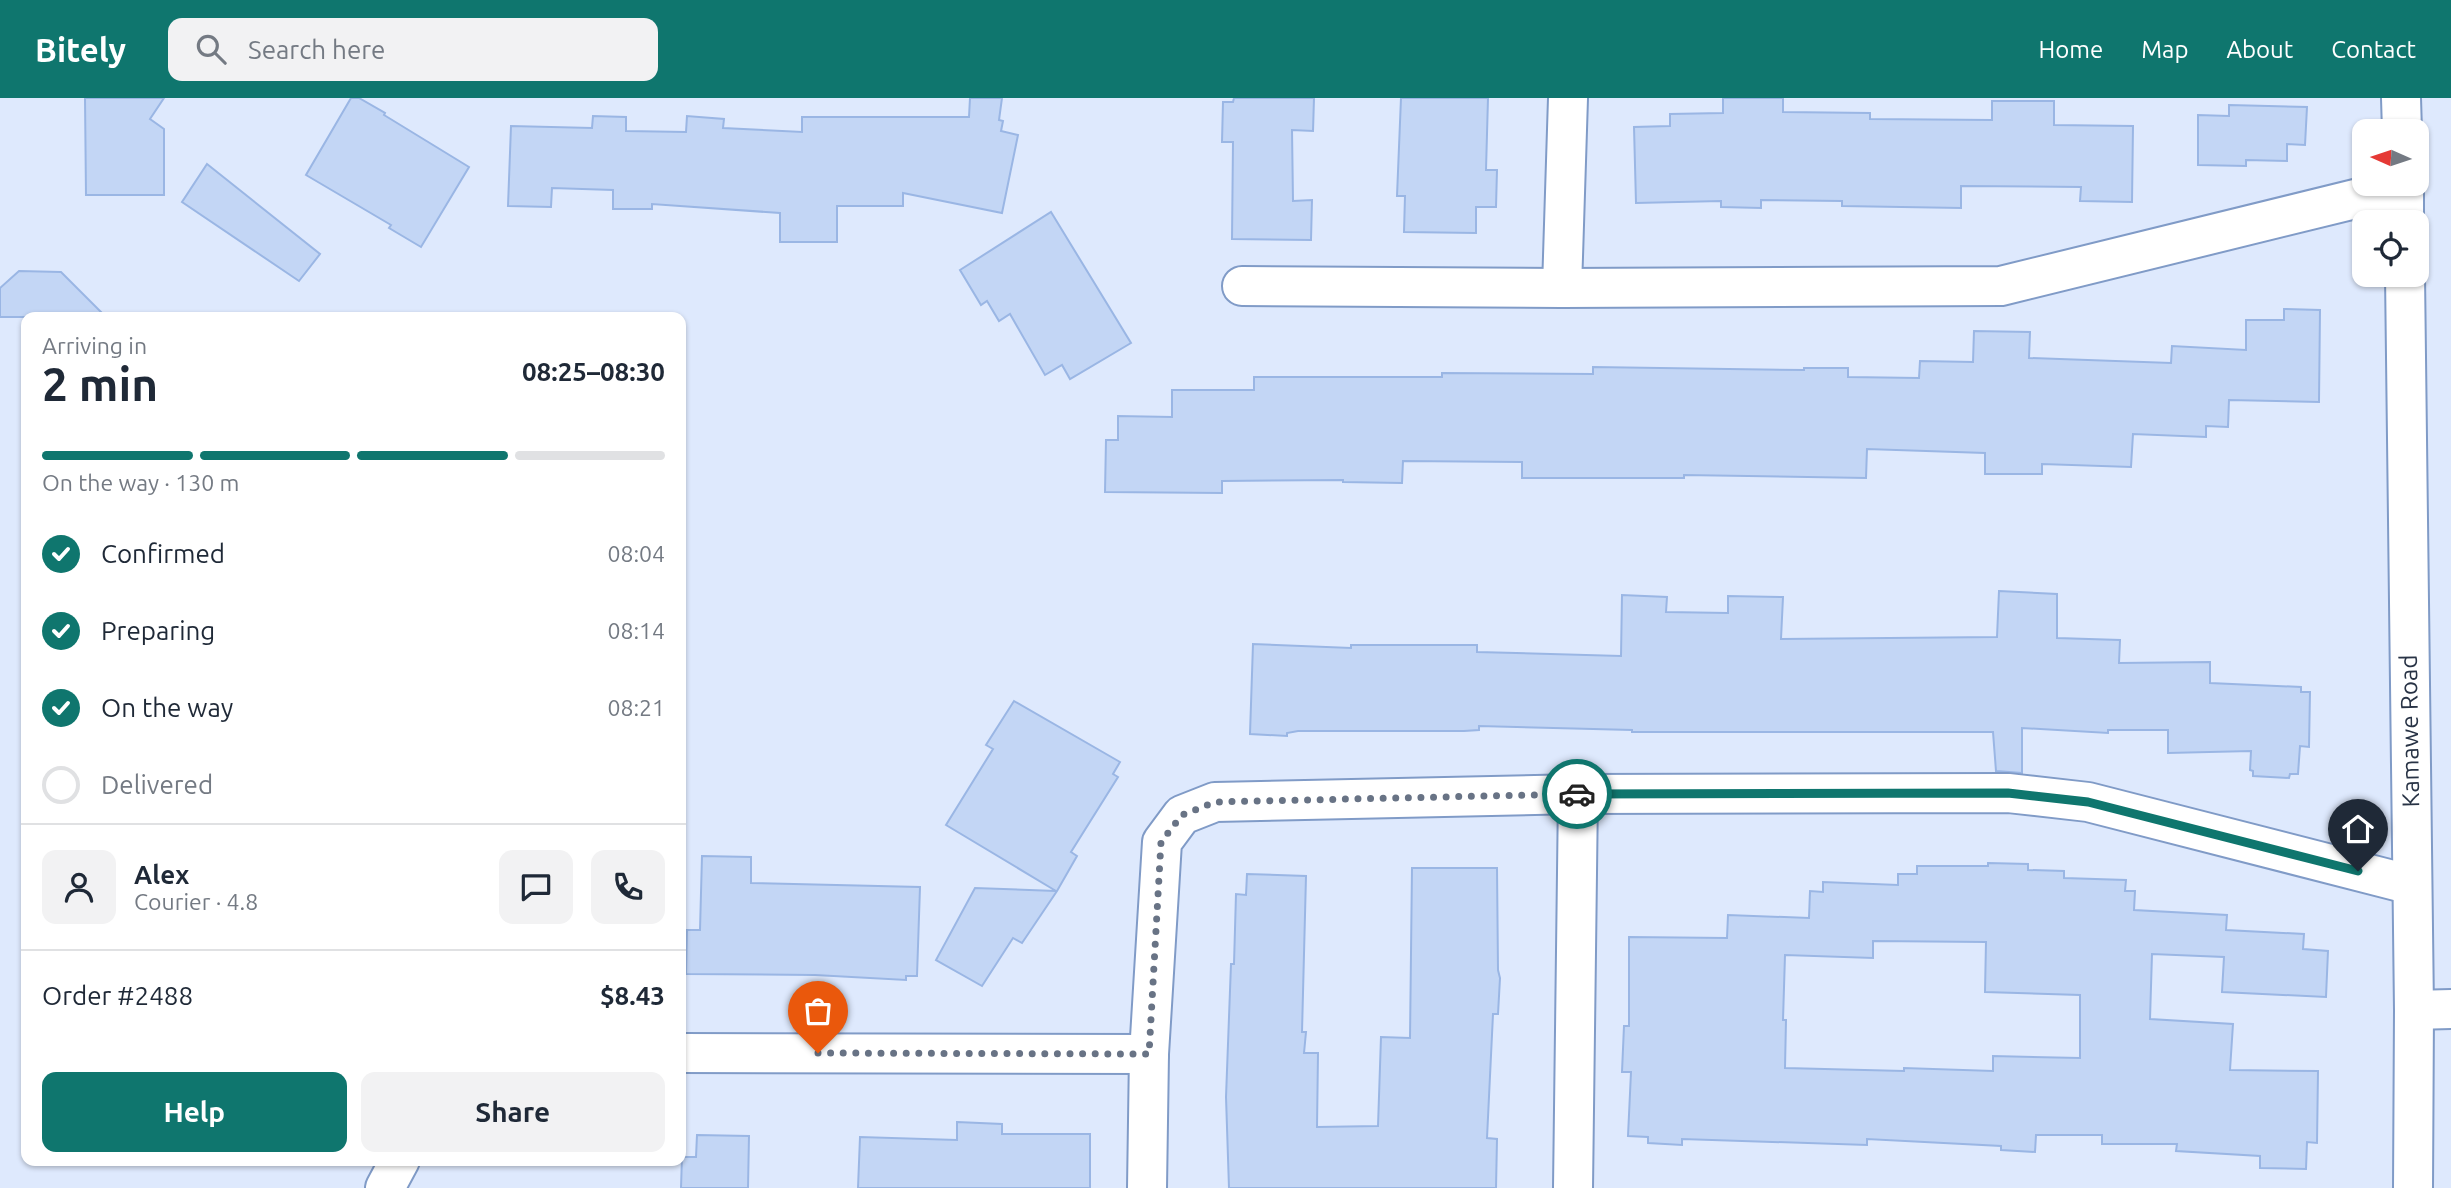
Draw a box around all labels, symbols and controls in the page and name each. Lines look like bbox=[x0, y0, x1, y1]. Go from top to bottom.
search box bbox=[168, 18, 658, 81]
icon: search bbox=[192, 30, 230, 68]
text: Bitely bbox=[35, 31, 126, 68]
text: Search here bbox=[248, 35, 385, 64]
text: Home bbox=[2038, 36, 2103, 63]
text: Map bbox=[2141, 36, 2188, 63]
text: About bbox=[2226, 36, 2293, 63]
text: Contact bbox=[2331, 36, 2416, 63]
north arrow bbox=[2352, 119, 2429, 196]
map controls bbox=[2352, 119, 2429, 287]
button: locate bbox=[2352, 210, 2429, 287]
text: Arriving in bbox=[42, 333, 147, 358]
text: 08:25–08:30 bbox=[522, 357, 665, 386]
text: 2 min bbox=[42, 358, 158, 410]
text: On the way · 130 m bbox=[42, 470, 239, 495]
icon: check bbox=[42, 535, 80, 573]
text: Confirmed bbox=[101, 539, 225, 568]
text: 08:04 bbox=[607, 541, 665, 566]
icon: check bbox=[42, 612, 80, 650]
text: Preparing bbox=[101, 616, 215, 645]
text: 08:14 bbox=[607, 618, 665, 643]
street label: Kamawe Road bbox=[2395, 654, 2424, 808]
icon: check bbox=[42, 689, 80, 727]
text: On the way bbox=[101, 693, 233, 722]
text: 08:21 bbox=[607, 695, 665, 720]
courier bbox=[1542, 759, 1612, 829]
text: Delivered bbox=[101, 770, 213, 799]
icon: car bbox=[1558, 775, 1596, 813]
pin bbox=[2328, 799, 2388, 871]
icon: home bbox=[2339, 810, 2377, 848]
button: person bbox=[42, 850, 116, 924]
button: chat bbox=[499, 850, 573, 924]
button: phone bbox=[591, 850, 665, 924]
text: Alex bbox=[134, 860, 189, 889]
text: Courier · 4.8 bbox=[134, 889, 258, 914]
text: Order #2488 bbox=[42, 981, 193, 1010]
text: $8.43 bbox=[600, 981, 665, 1010]
pin bbox=[788, 981, 848, 1053]
icon: bag bbox=[799, 992, 837, 1030]
button: Help bbox=[42, 1072, 347, 1152]
button: Share bbox=[361, 1072, 665, 1152]

